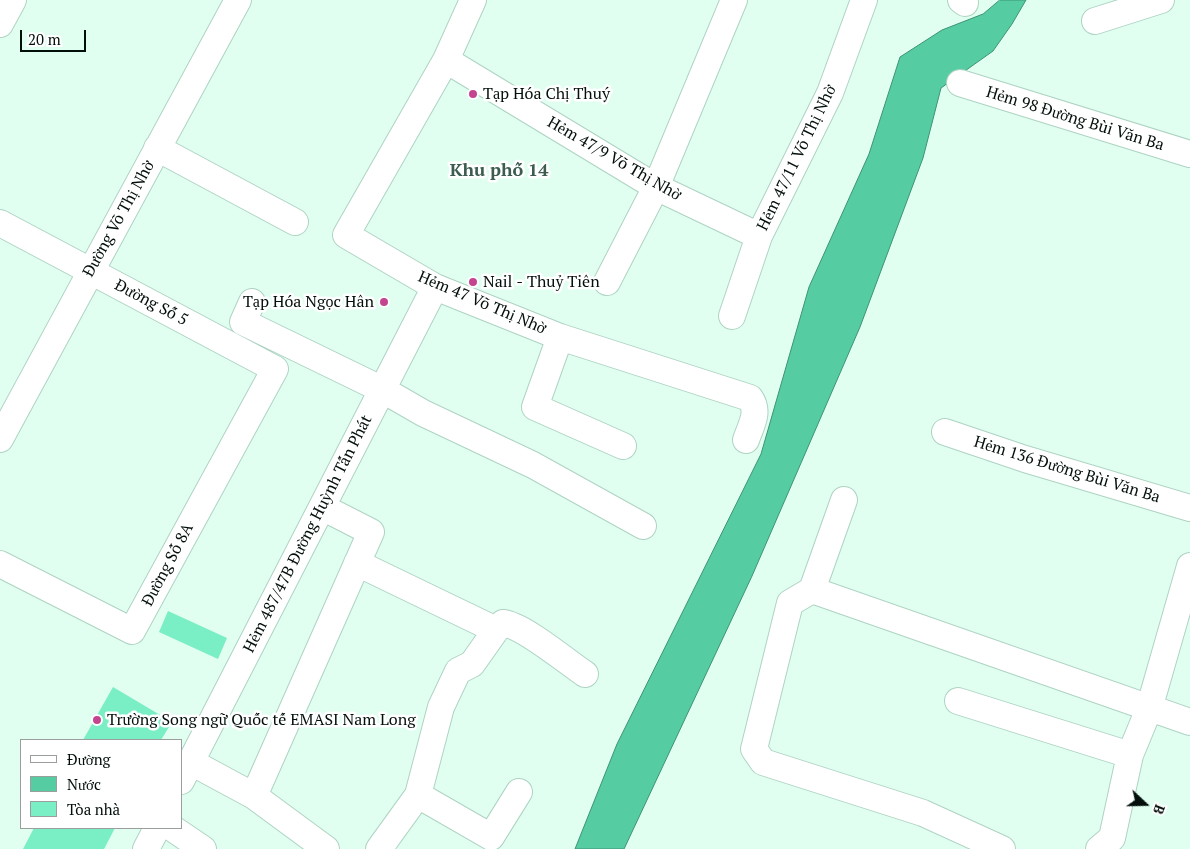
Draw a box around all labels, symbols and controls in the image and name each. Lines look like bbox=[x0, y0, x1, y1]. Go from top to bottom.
scale bar bbox=[22, 20, 89, 52]
text: 20 m bbox=[28, 29, 61, 49]
street label: Hẻm 47/11 Võ Thị Nhờ bbox=[753, 82, 841, 234]
street label: Hẻm 98 Đường Bùi Văn Ba bbox=[984, 83, 1166, 155]
place label: Tạp Hóa Chị Thuý bbox=[483, 84, 610, 104]
marker: Tạp Hóa Chị Thuý bbox=[467, 88, 479, 100]
street label: Hẻm 47/9 Võ Thị Nhờ bbox=[544, 113, 684, 205]
street label: Đường Võ Thị Nhờ bbox=[79, 157, 159, 281]
district label: Khu phố 14 bbox=[450, 160, 548, 182]
street label: Hẻm 47 Võ Thị Nhờ bbox=[415, 267, 549, 339]
place label: Nail - Thuỷ Tiên bbox=[483, 272, 600, 292]
street label: Đường Số 5 bbox=[111, 276, 191, 330]
marker: Nail - Thuỷ Tiên bbox=[467, 276, 479, 288]
place label: Tạp Hóa Ngọc Hân bbox=[243, 292, 374, 312]
marker: Tạp Hóa Ngọc Hân bbox=[378, 296, 390, 308]
street label: Hẻm 487/47B Đường Huỳnh Tấn Phát bbox=[240, 412, 376, 656]
street label: Hẻm 136 Đường Bùi Văn Ba bbox=[972, 433, 1162, 507]
street label: Đường Số 8A bbox=[138, 520, 198, 610]
place label: Trường Song ngữ Quốc tế EMASI Nam Long bbox=[107, 710, 416, 730]
marker: Trường Song ngữ Quốc tế EMASI Nam Long bbox=[91, 714, 103, 726]
legend bbox=[20, 739, 182, 829]
text: Đường bbox=[67, 749, 111, 769]
text: Nước bbox=[67, 774, 101, 794]
north arrow bbox=[1120, 779, 1170, 829]
text: Tòa nhà bbox=[67, 799, 120, 819]
text: B bbox=[1149, 802, 1170, 817]

